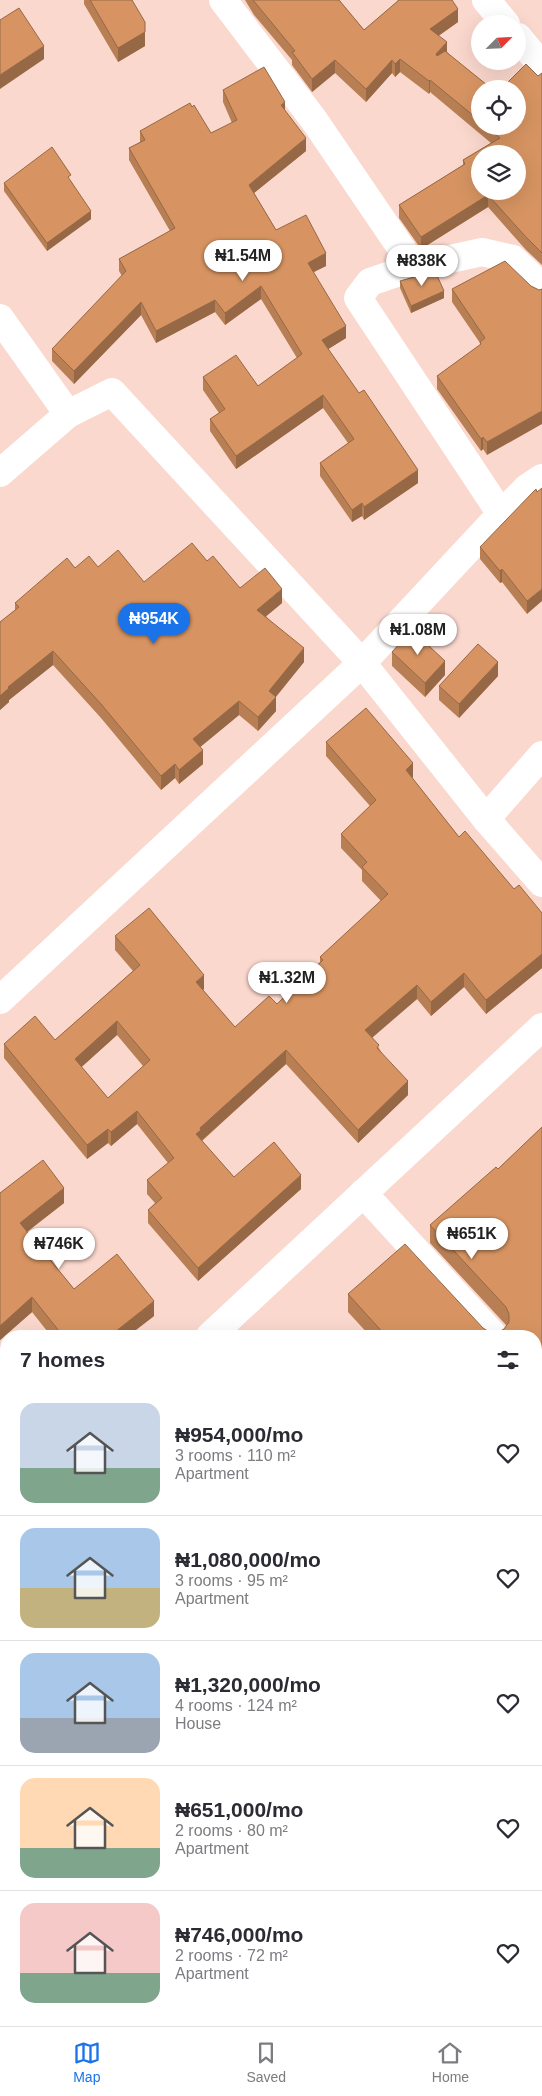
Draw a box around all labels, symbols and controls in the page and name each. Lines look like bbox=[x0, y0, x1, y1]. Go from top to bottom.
north arrow bbox=[471, 15, 526, 70]
map controls bbox=[471, 15, 526, 200]
button: locate bbox=[471, 80, 526, 135]
button: layers bbox=[471, 145, 526, 200]
pin: ₦1.54M bbox=[202, 240, 284, 282]
pin: ₦838K bbox=[387, 244, 457, 287]
text: ₦1.54M bbox=[215, 247, 271, 264]
text: ₦838K bbox=[397, 252, 447, 269]
pin: ₦954K bbox=[119, 602, 189, 645]
text: ₦954K bbox=[129, 610, 179, 627]
pin: ₦1.08M bbox=[377, 614, 459, 656]
text: ₦1.08M bbox=[390, 621, 446, 638]
pin: ₦1.32M bbox=[246, 962, 328, 1004]
text: ₦1.32M bbox=[259, 969, 315, 986]
pin: ₦651K bbox=[437, 1218, 507, 1260]
text: ₦651K bbox=[447, 1225, 497, 1242]
pin: ₦746K bbox=[24, 1228, 94, 1270]
text: ₦746K bbox=[34, 1235, 84, 1252]
icon: filters bbox=[494, 1346, 522, 1374]
text: 7 homes bbox=[20, 1348, 105, 1371]
icon: home bbox=[60, 1423, 120, 1483]
text: ₦954,000/mo bbox=[175, 1423, 303, 1446]
icon: heart bbox=[494, 1439, 522, 1467]
text: 3 rooms · 110 m² bbox=[175, 1447, 296, 1464]
text: Apartment bbox=[175, 1465, 249, 1482]
icon: home bbox=[60, 1548, 120, 1608]
text: ₦1,080,000/mo bbox=[175, 1548, 321, 1571]
icon: heart bbox=[494, 1564, 522, 1592]
text: 3 rooms · 95 m² bbox=[175, 1572, 288, 1589]
text: Apartment bbox=[175, 1590, 249, 1607]
icon: home bbox=[60, 1673, 120, 1733]
text: ₦1,320,000/mo bbox=[175, 1673, 321, 1696]
icon: heart bbox=[494, 1689, 522, 1717]
text: 4 rooms · 124 m² bbox=[175, 1697, 297, 1714]
text: House bbox=[175, 1715, 221, 1732]
icon: home bbox=[60, 1798, 120, 1858]
text: ₦651,000/mo bbox=[175, 1798, 303, 1821]
icon: heart bbox=[494, 1814, 522, 1842]
text: 2 rooms · 80 m² bbox=[175, 1822, 288, 1839]
text: Apartment bbox=[175, 1840, 249, 1857]
icon: home bbox=[60, 1923, 120, 1983]
text: ₦746,000/mo bbox=[175, 1923, 303, 1946]
icon: heart bbox=[494, 1939, 522, 1967]
text: 2 rooms · 72 m² bbox=[175, 1947, 288, 1964]
text: Apartment bbox=[175, 1965, 249, 1982]
tab: Map bbox=[73, 2039, 101, 2085]
tab: Saved bbox=[246, 2039, 286, 2085]
tab: Home bbox=[432, 2039, 469, 2085]

